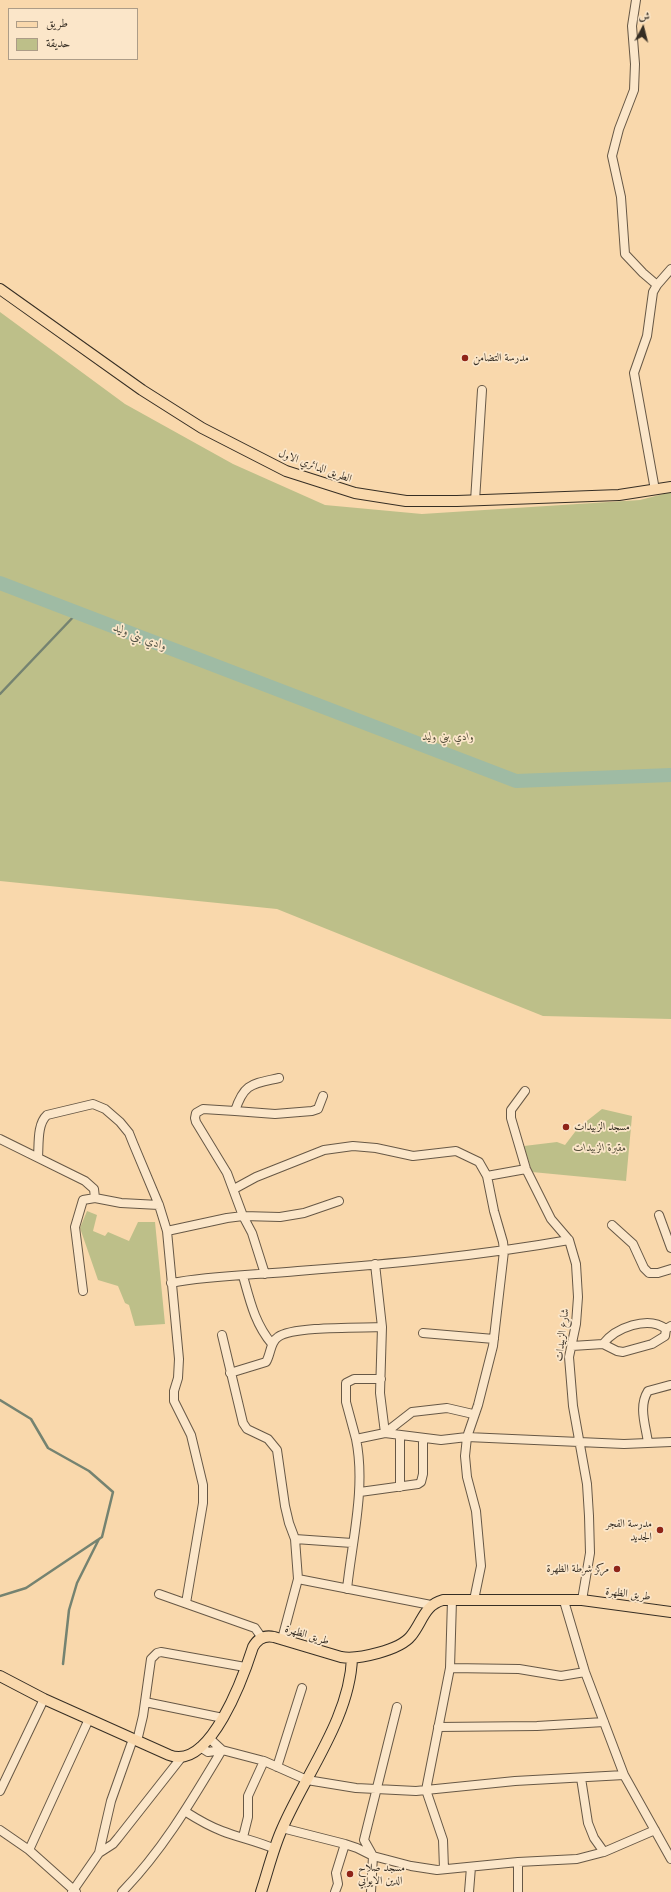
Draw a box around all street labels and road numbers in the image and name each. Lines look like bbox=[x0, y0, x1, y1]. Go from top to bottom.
street label: الطريق الدائري الاول bbox=[276, 447, 354, 485]
street label: شارع الزبيدات bbox=[552, 1308, 572, 1362]
street label: طريق الظهرة bbox=[605, 1585, 651, 1603]
street label: طريق الظهرة bbox=[283, 1622, 331, 1648]

